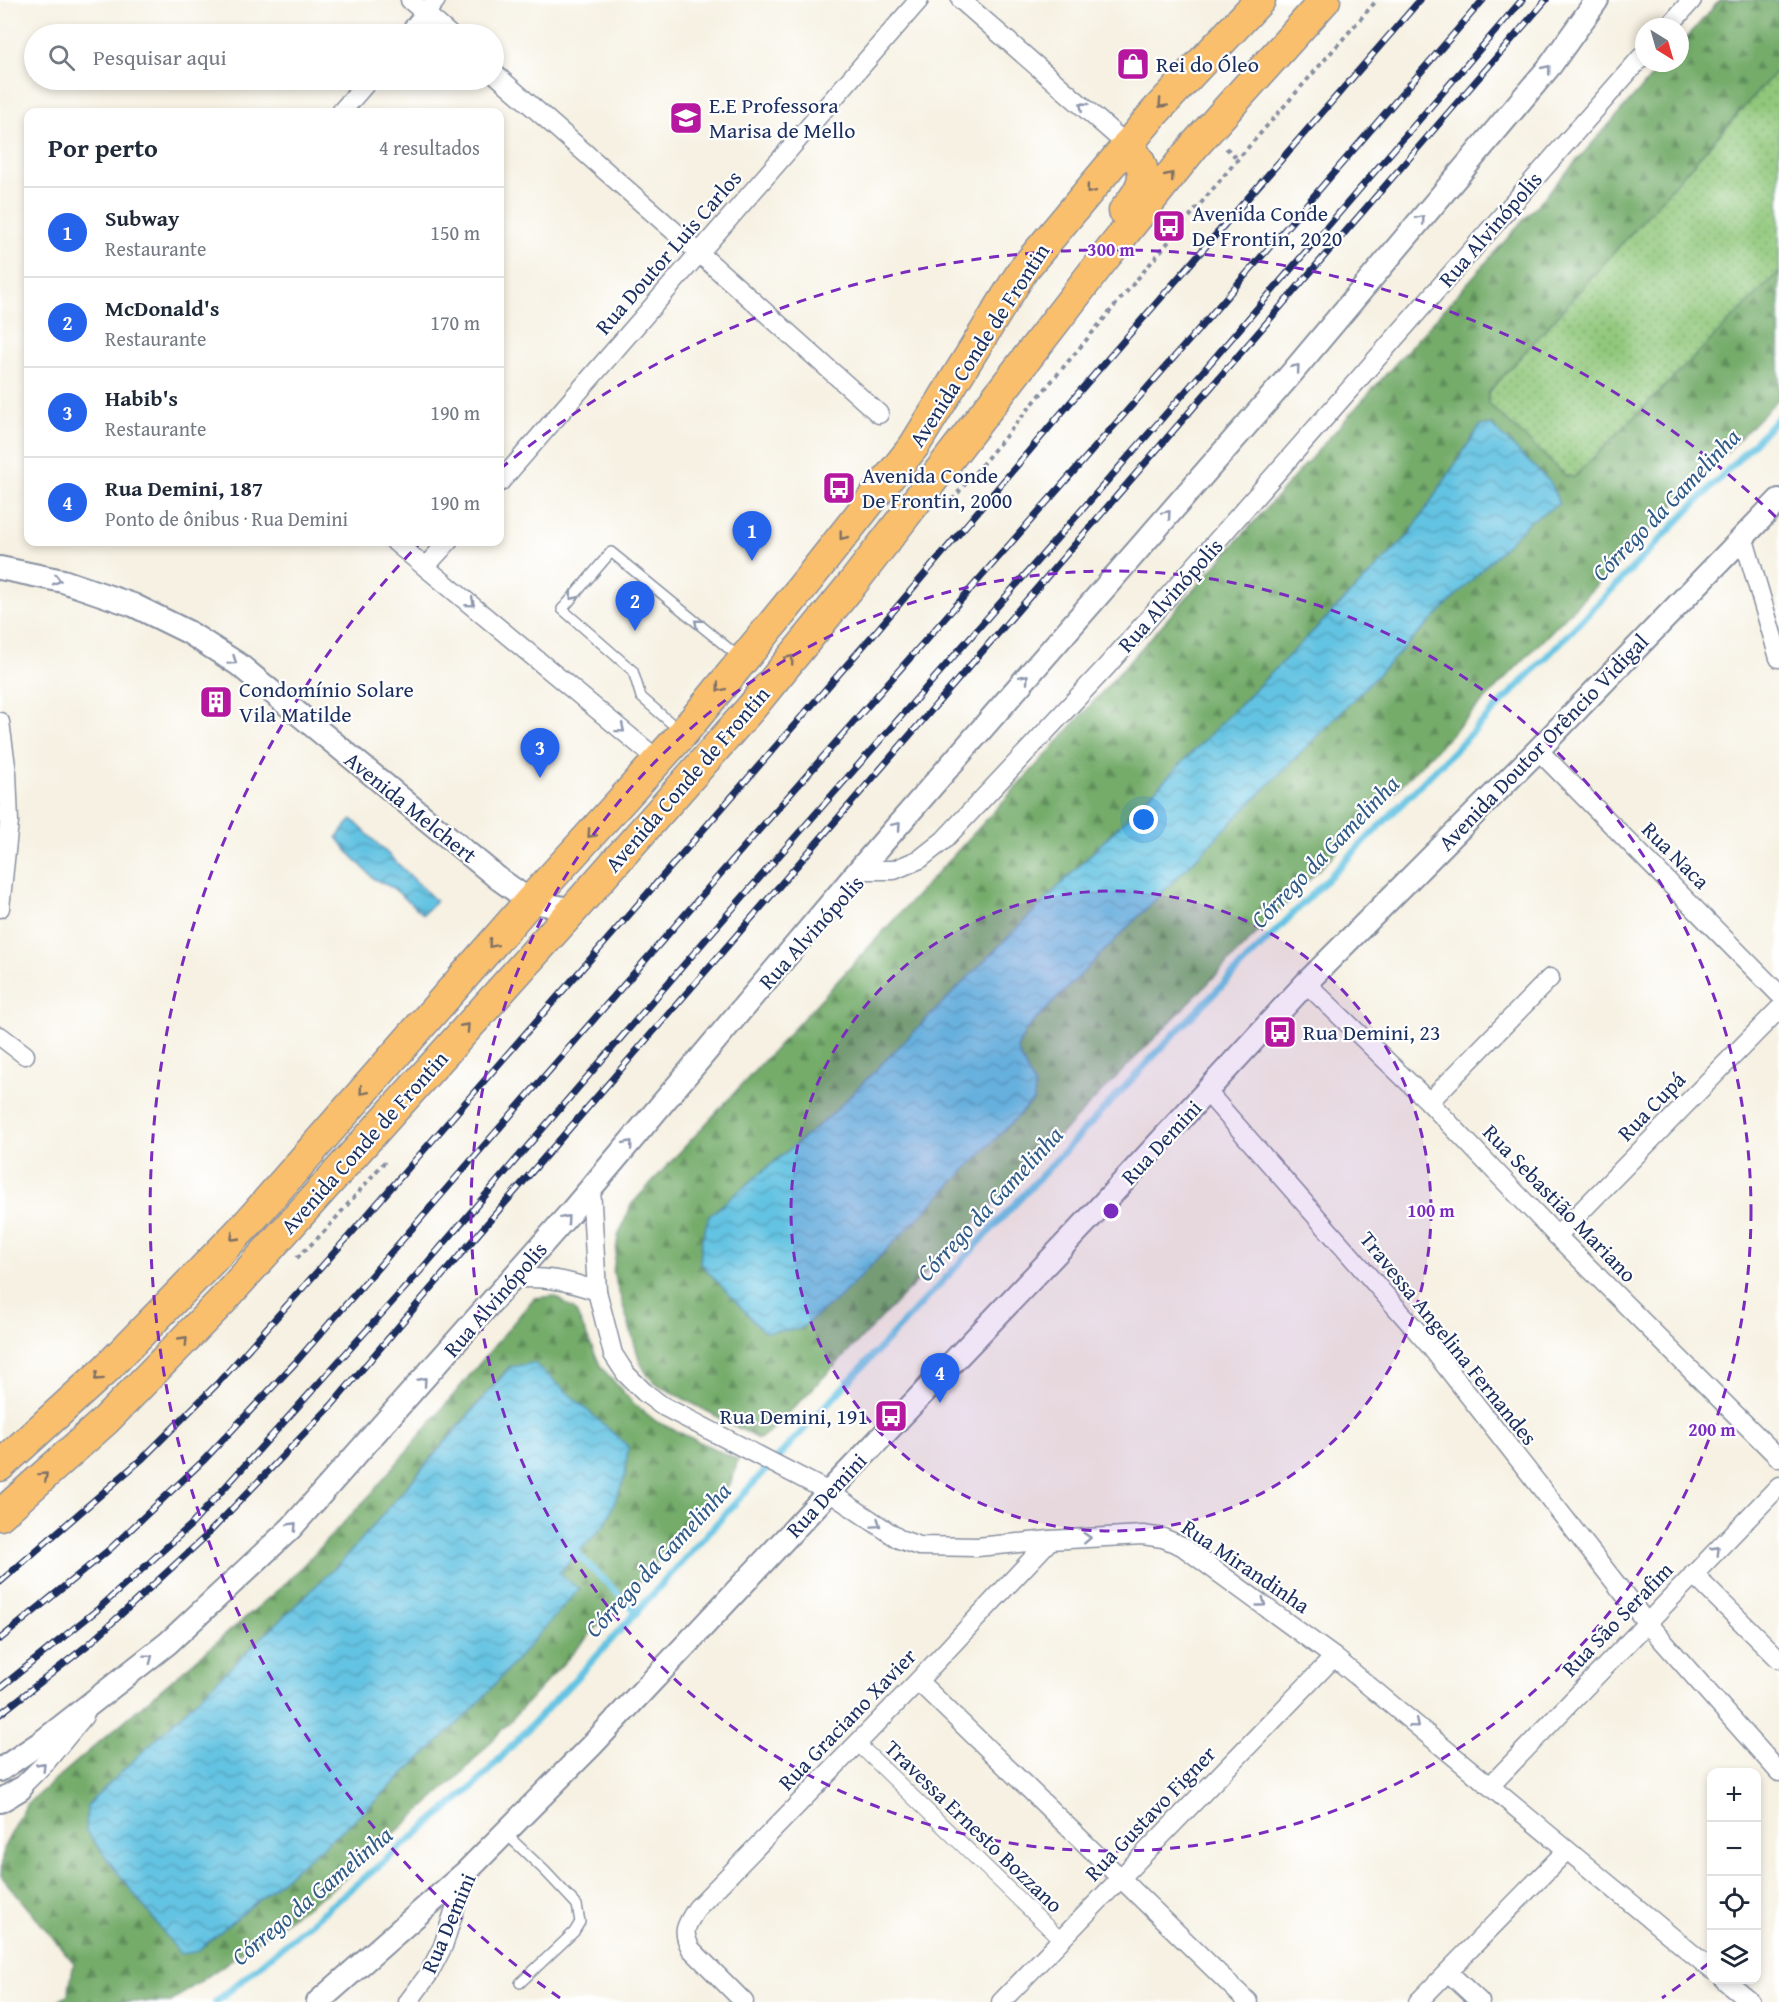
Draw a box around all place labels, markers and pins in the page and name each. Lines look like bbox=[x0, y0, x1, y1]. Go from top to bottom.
shop icon: Rei do Óleo bbox=[1115, 46, 1151, 82]
place label: Rei do Óleo bbox=[1156, 48, 1259, 80]
place label: E.E Professora Marisa de Mello bbox=[709, 89, 856, 146]
school or university icon: E.E Professora Marisa de Mello bbox=[668, 100, 704, 136]
place label: Avenida Conde De Frontin, 2020 bbox=[1192, 197, 1342, 254]
bus stop icon: Avenida Conde De Frontin, 2020 bbox=[1151, 208, 1187, 244]
place label: Avenida Conde De Frontin, 2000 bbox=[862, 459, 1012, 516]
bus stop icon: Avenida Conde De Frontin, 2000 bbox=[821, 470, 857, 506]
pin: 1 bbox=[732, 512, 771, 561]
pin: 2 bbox=[616, 582, 654, 631]
place label: Condomínio Solare Vila Matilde bbox=[239, 673, 414, 730]
building icon: Condomínio Solare Vila Matilde bbox=[198, 684, 234, 720]
pin: 3 bbox=[520, 728, 560, 778]
bus stop icon: Rua Demini, 23 bbox=[1262, 1014, 1298, 1050]
place label: Rua Demini, 23 bbox=[1303, 1016, 1441, 1048]
centre of rings bbox=[1101, 1201, 1121, 1221]
pin: 4 bbox=[920, 1354, 960, 1403]
bus stop icon: Rua Demini, 191 bbox=[873, 1398, 909, 1434]
place label: Rua Demini, 191 bbox=[720, 1400, 868, 1432]

